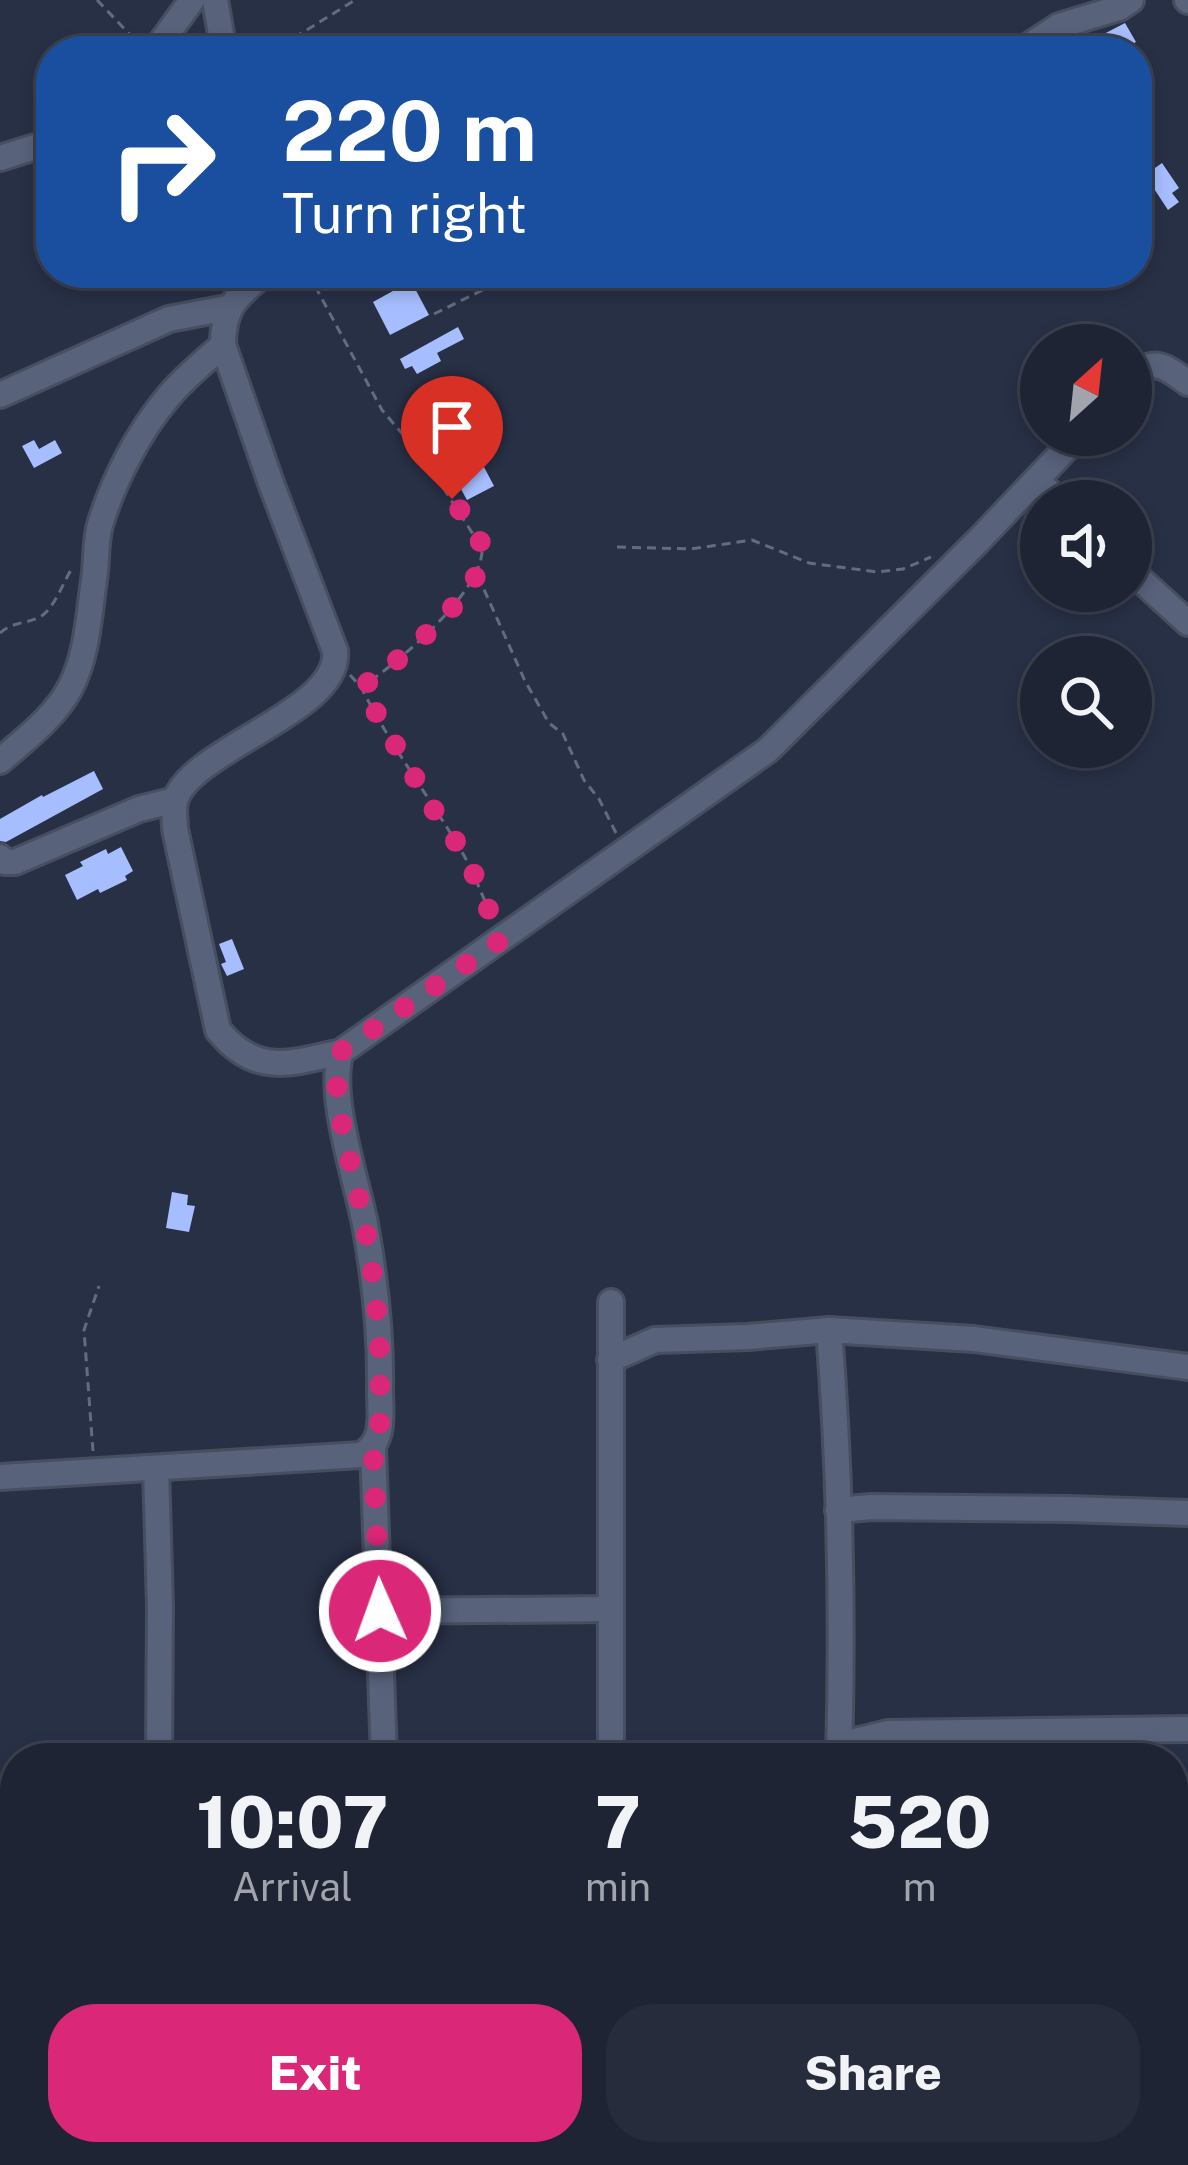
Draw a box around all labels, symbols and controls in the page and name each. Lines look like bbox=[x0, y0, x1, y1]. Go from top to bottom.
text: 220 m bbox=[282, 81, 537, 180]
icon: right bbox=[84, 84, 240, 240]
text: Turn right bbox=[282, 182, 527, 245]
north arrow bbox=[1020, 324, 1152, 456]
map controls bbox=[1020, 324, 1152, 768]
pin bbox=[401, 376, 503, 499]
icon: arrive bbox=[419, 394, 485, 460]
button: sound bbox=[1020, 480, 1152, 612]
button: search bbox=[1020, 636, 1152, 768]
position arrow bbox=[317, 1548, 443, 1674]
text: 10:07 bbox=[196, 1780, 389, 1864]
text: 7 bbox=[595, 1780, 641, 1864]
text: 520 bbox=[847, 1780, 992, 1864]
text: Arrival bbox=[232, 1864, 353, 1910]
text: min bbox=[585, 1864, 651, 1910]
text: m bbox=[903, 1864, 936, 1910]
button: Exit bbox=[48, 2004, 582, 2142]
button: Share bbox=[606, 2004, 1140, 2142]

